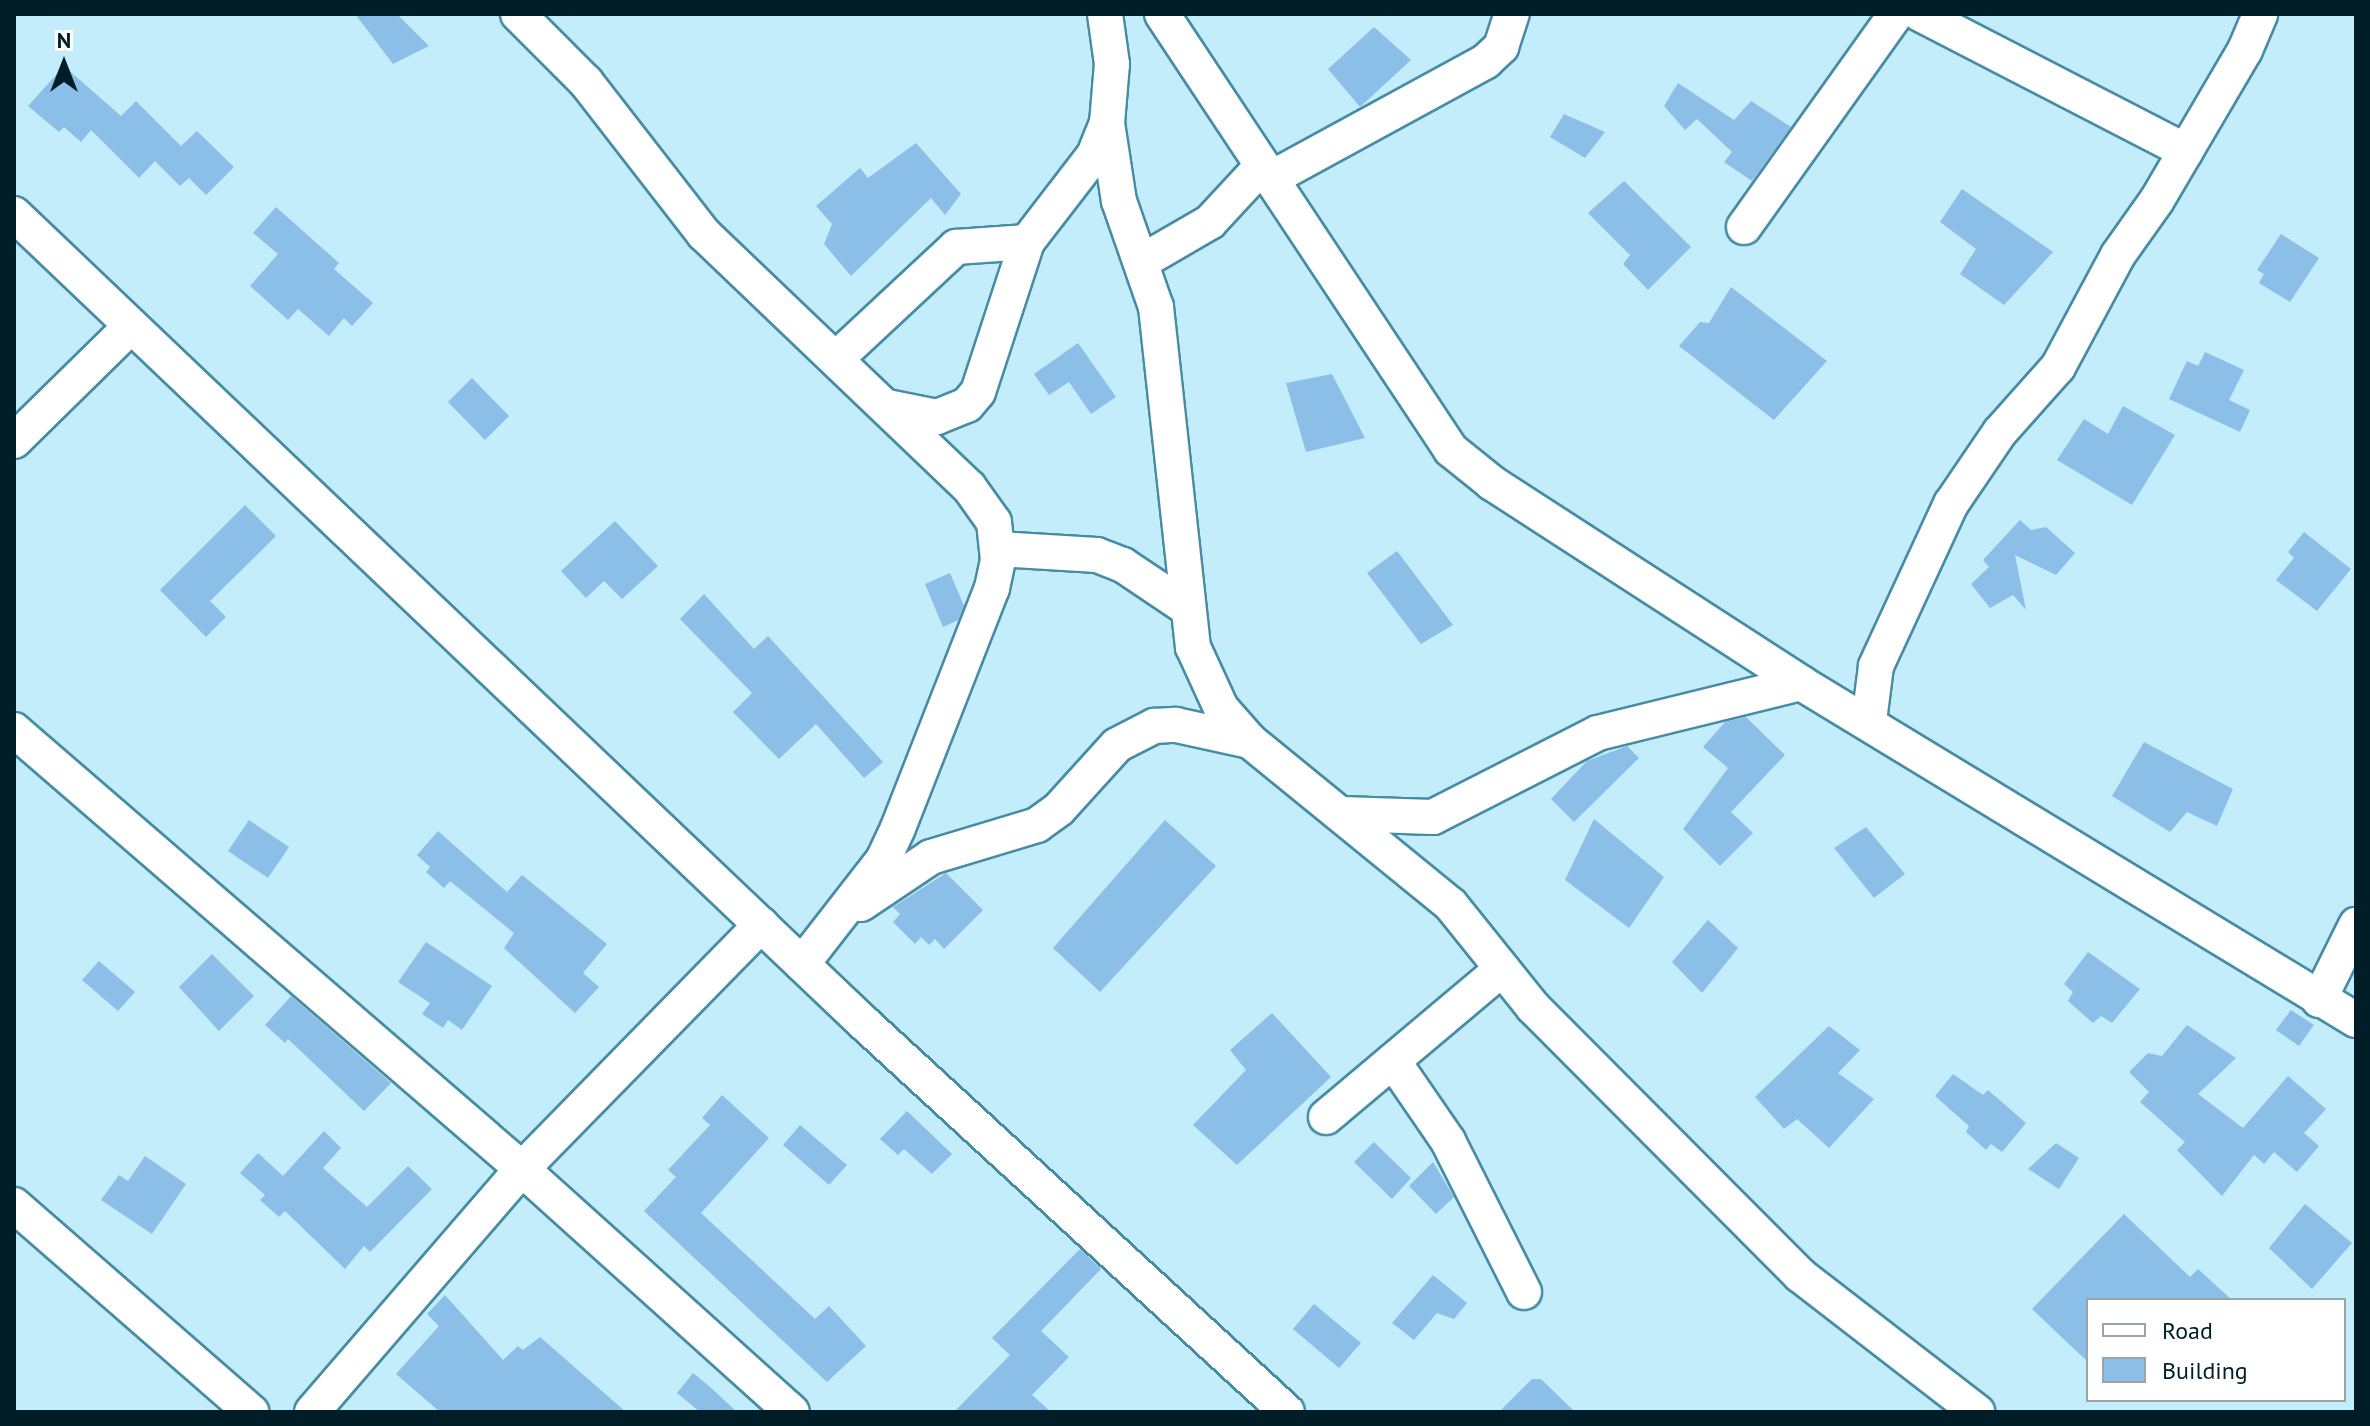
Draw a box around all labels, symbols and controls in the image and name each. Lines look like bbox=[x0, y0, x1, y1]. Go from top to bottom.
north arrow bbox=[24, 24, 104, 104]
text: N bbox=[57, 26, 71, 54]
legend bbox=[2086, 1298, 2346, 1402]
text: Road bbox=[2162, 1315, 2213, 1346]
text: Building bbox=[2162, 1355, 2248, 1386]

